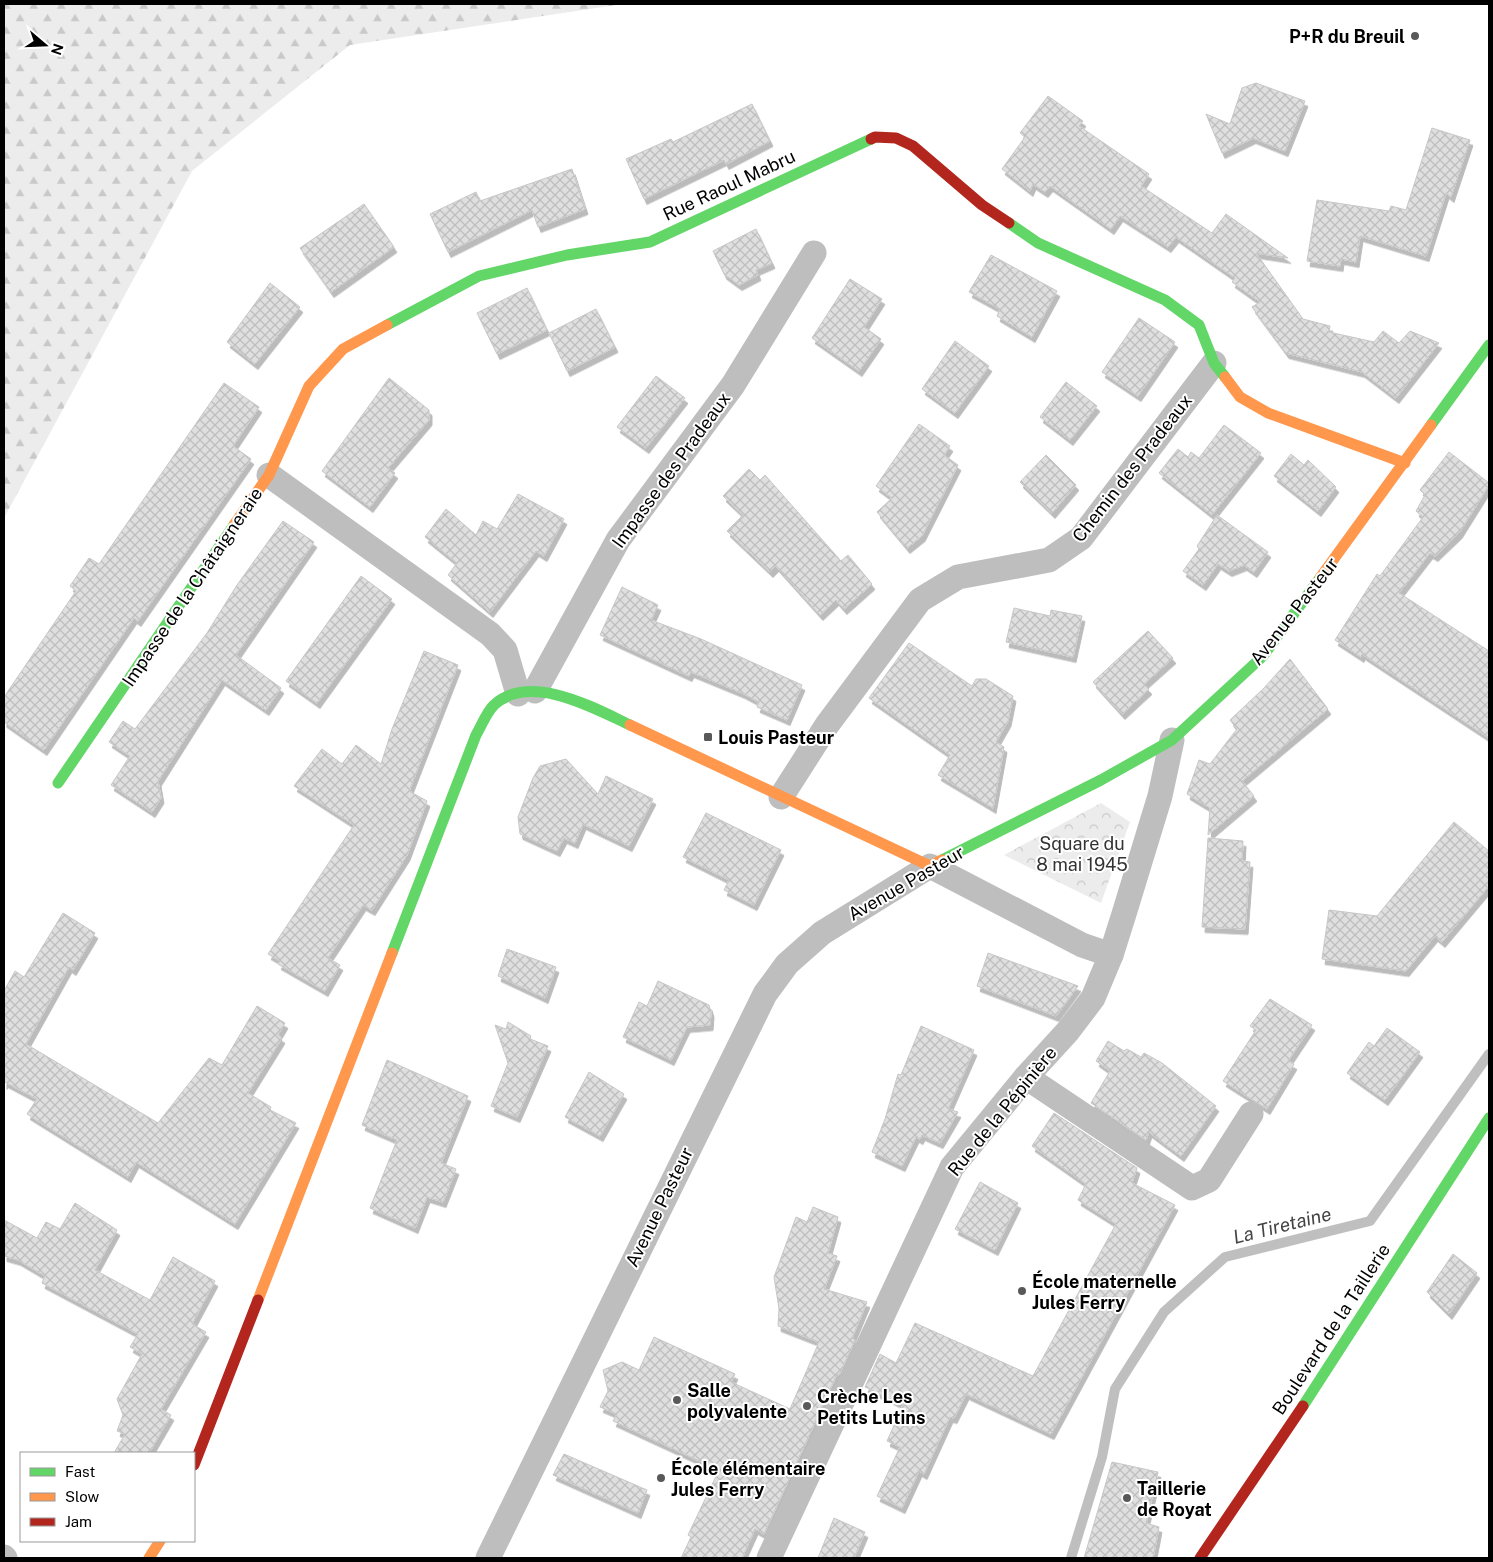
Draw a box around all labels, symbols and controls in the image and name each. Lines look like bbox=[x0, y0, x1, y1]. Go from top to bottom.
north arrow bbox=[20, 20, 70, 70]
place label: P+R du Breuil bbox=[1289, 26, 1405, 47]
marker: P+R du Breuil bbox=[1409, 30, 1421, 42]
text: N bbox=[48, 41, 67, 57]
street label: Rue Raoul Mabru bbox=[660, 145, 798, 225]
street label: Impasse des Pradeaux bbox=[607, 388, 735, 552]
street label: Chemin des Pradeaux bbox=[1068, 390, 1196, 546]
street label: Impasse de la Châtaigneraie bbox=[118, 484, 266, 690]
street label: Avenue Pasteur bbox=[1246, 553, 1342, 669]
place label: Louis Pasteur bbox=[718, 727, 835, 748]
marker: Louis Pasteur bbox=[702, 731, 714, 743]
park label: Square du 8 mai 1945 bbox=[1036, 833, 1128, 875]
street label: Avenue Pasteur bbox=[844, 841, 968, 925]
street label: Rue de la Pépinière bbox=[943, 1042, 1061, 1180]
street label: Avenue Pasteur bbox=[621, 1144, 697, 1270]
water label: La Tiretaine bbox=[1231, 1202, 1333, 1248]
street label: Boulevard de la Taillerie bbox=[1268, 1240, 1394, 1418]
place label: École maternelle Jules Ferry bbox=[1032, 1270, 1177, 1313]
marker: École maternelle Jules Ferry bbox=[1016, 1285, 1028, 1297]
place label: Salle polyvalente bbox=[687, 1380, 787, 1422]
place label: Crèche Les Petits Lutins bbox=[817, 1386, 925, 1428]
marker: Salle polyvalente bbox=[671, 1394, 683, 1406]
marker: Crèche Les Petits Lutins bbox=[801, 1400, 813, 1412]
legend bbox=[20, 1452, 195, 1542]
place label: École élémentaire Jules Ferry bbox=[671, 1457, 825, 1500]
text: Fast bbox=[65, 1463, 95, 1480]
marker: École élémentaire Jules Ferry bbox=[655, 1472, 667, 1484]
place label: Taillerie de Royat bbox=[1137, 1478, 1212, 1520]
text: Slow bbox=[65, 1488, 100, 1505]
marker: Taillerie de Royat bbox=[1121, 1492, 1133, 1504]
text: Jam bbox=[65, 1513, 92, 1530]

